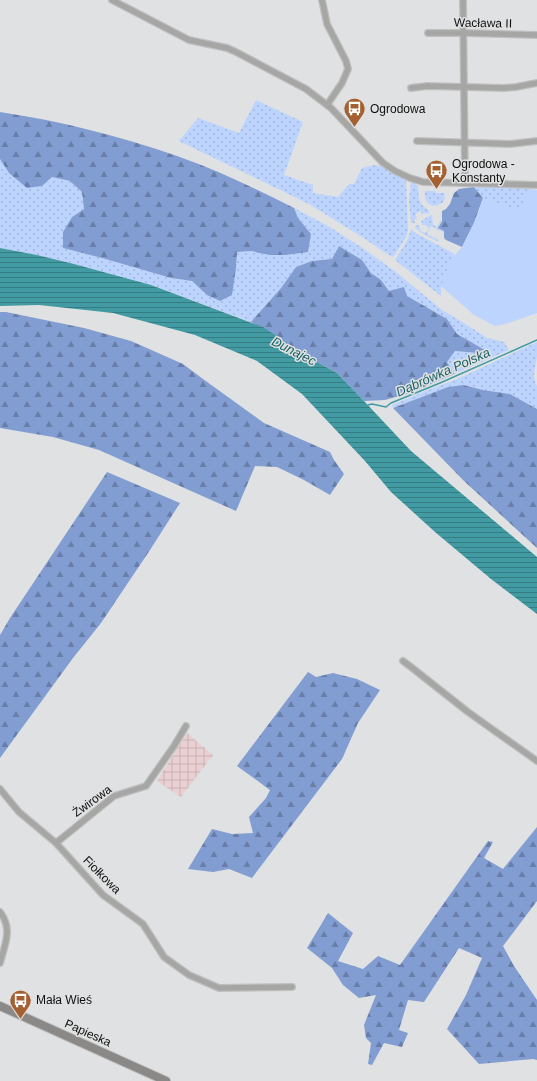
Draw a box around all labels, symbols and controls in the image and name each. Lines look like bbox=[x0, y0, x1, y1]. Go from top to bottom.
street label: Wacława II bbox=[454, 15, 512, 31]
bus stop icon: Ogrodowa bbox=[342, 96, 368, 129]
place label: Ogrodowa bbox=[370, 102, 426, 116]
place label: Ogrodowa - Konstanty bbox=[452, 157, 515, 185]
bus stop icon: Ogrodowa - Konstanty bbox=[423, 158, 449, 191]
water label: Dunajec bbox=[269, 333, 319, 369]
water label: Dąbrówka Polska bbox=[394, 345, 492, 399]
street label: Żwirowa bbox=[70, 782, 114, 820]
street label: Fiołkowa bbox=[80, 853, 124, 897]
bus stop icon: Mała Wieś bbox=[8, 987, 34, 1020]
place label: Mała Wieś bbox=[36, 993, 92, 1007]
street label: Papieska bbox=[63, 1017, 114, 1050]

